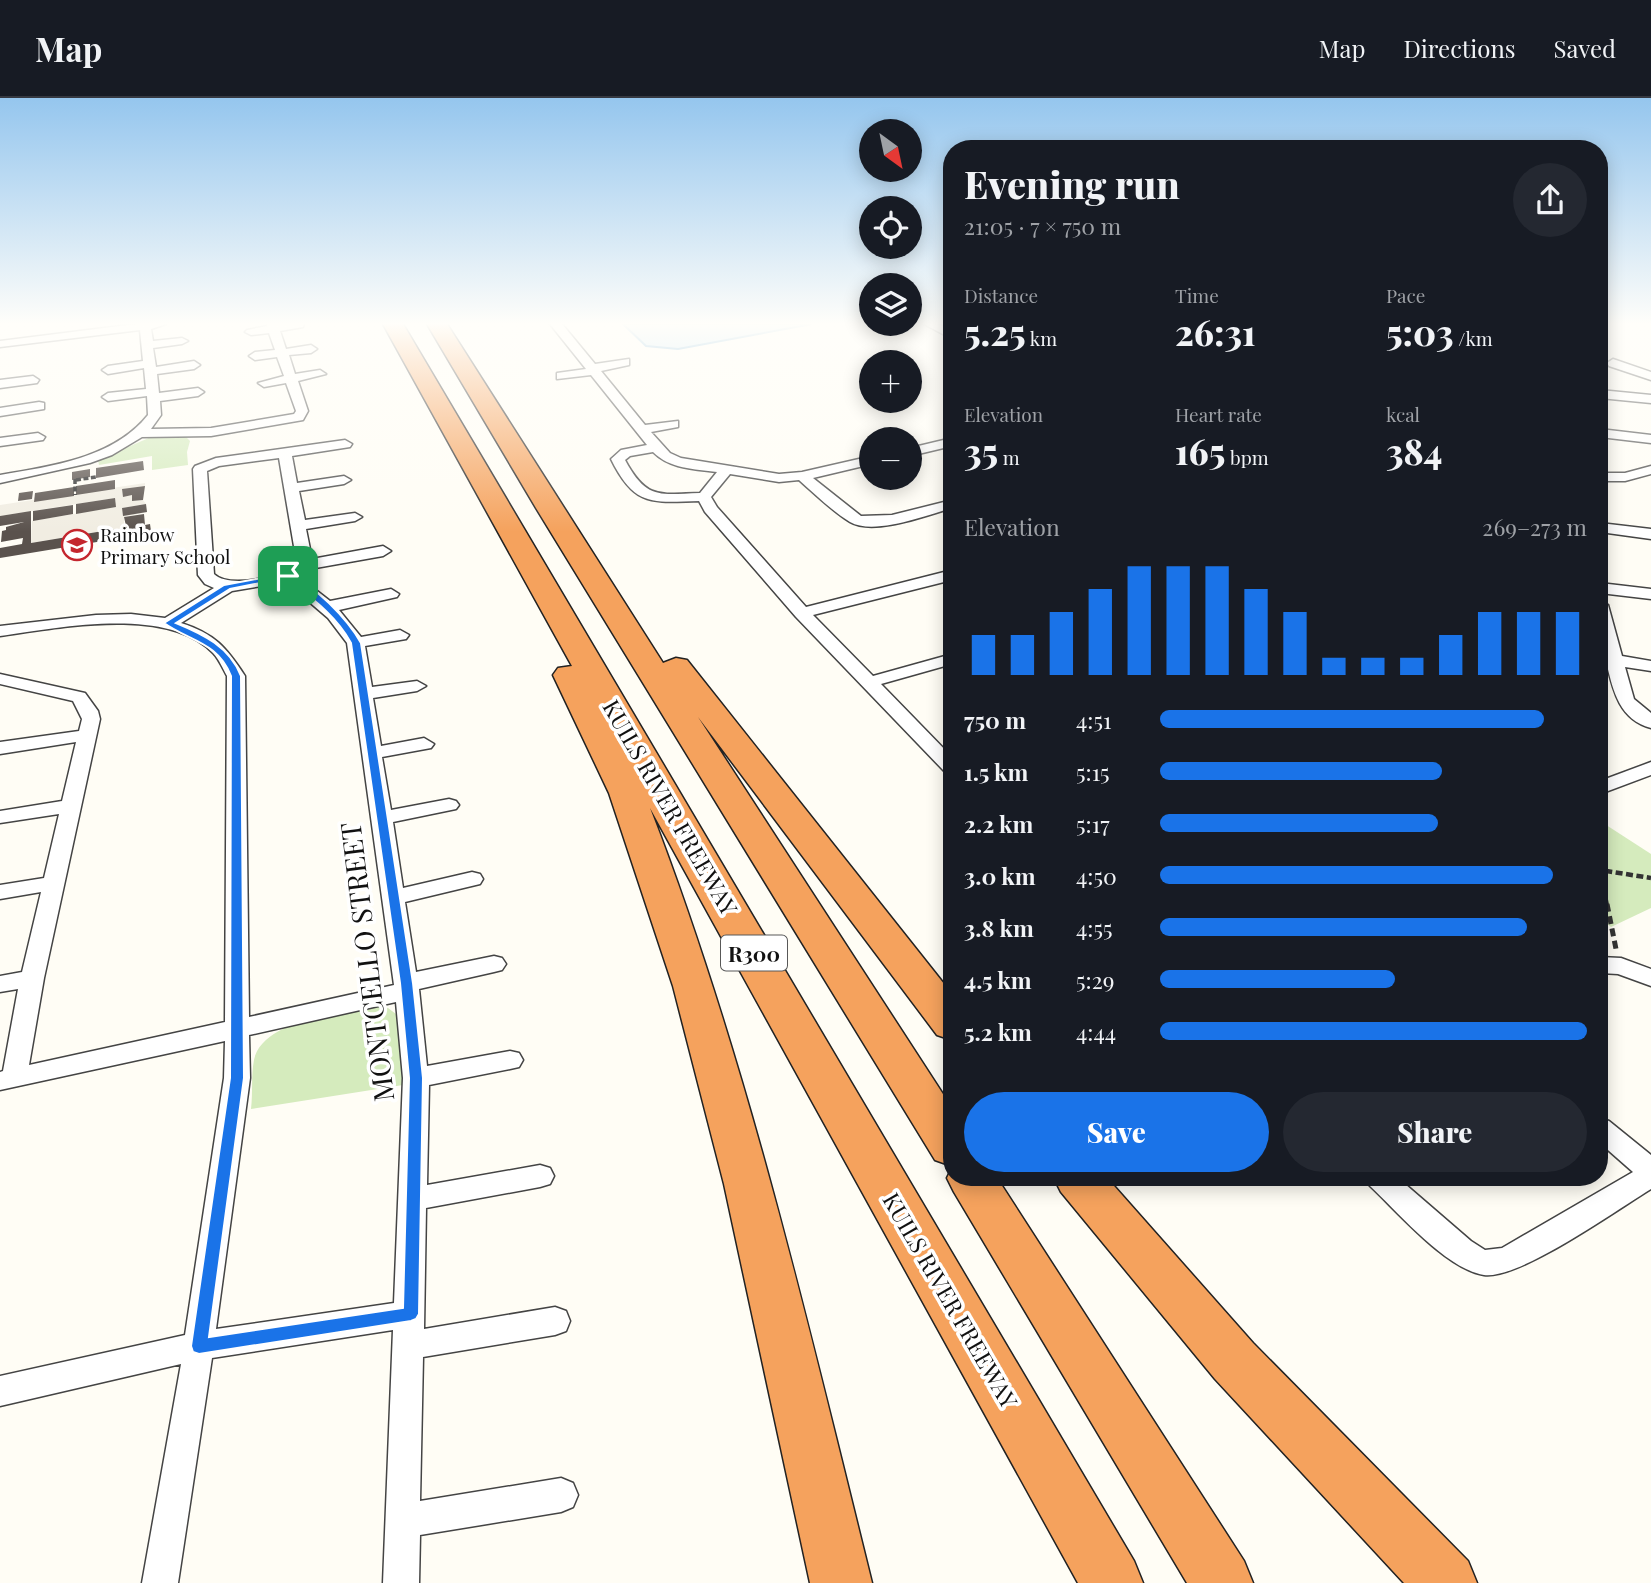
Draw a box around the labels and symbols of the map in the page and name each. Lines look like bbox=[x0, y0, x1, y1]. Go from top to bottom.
north arrow bbox=[859, 119, 922, 182]
place label: Rainbow Primary School bbox=[100, 521, 231, 569]
school or university icon: Rainbow Primary School bbox=[60, 528, 94, 562]
pin bbox=[258, 546, 318, 606]
street label: KUILS RIVER FREEWAY bbox=[597, 694, 746, 921]
street label: MONTCELLO STREET bbox=[331, 820, 401, 1104]
road number: R300 bbox=[721, 936, 787, 970]
street label: KUILS RIVER FREEWAY bbox=[877, 1187, 1026, 1414]

